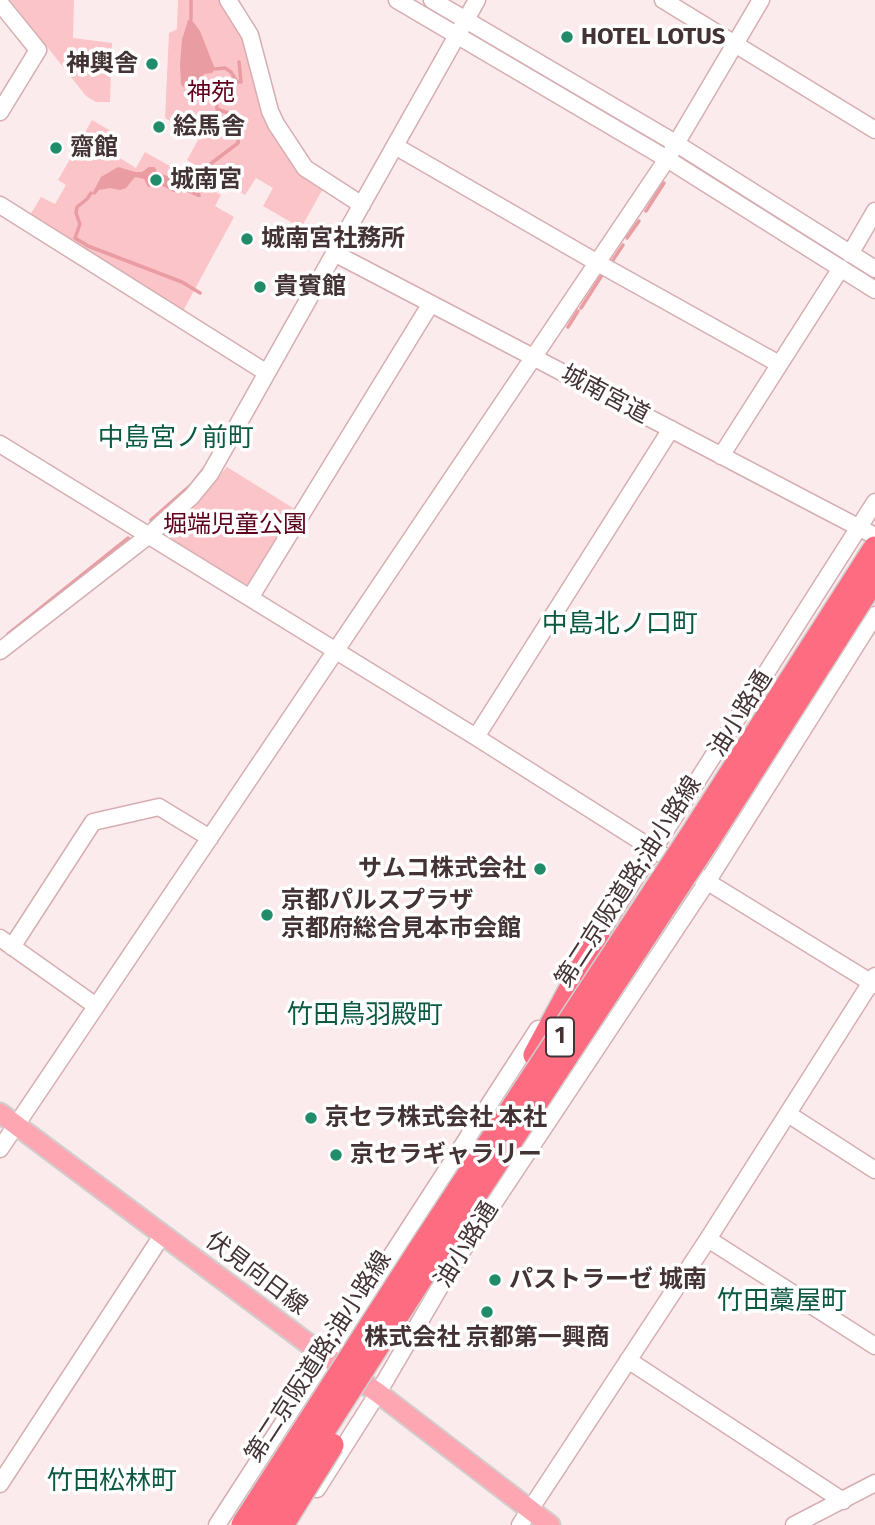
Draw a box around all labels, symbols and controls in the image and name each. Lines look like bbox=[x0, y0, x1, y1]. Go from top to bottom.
place label: HOTEL LOTUS bbox=[581, 23, 726, 51]
marker: HOTEL LOTUS bbox=[559, 29, 575, 45]
place label: 神輿舎 bbox=[66, 50, 138, 78]
marker: 神輿舎 bbox=[144, 56, 160, 72]
park label: 神苑 bbox=[187, 79, 235, 107]
place label: 絵馬舎 bbox=[173, 113, 245, 141]
marker: 絵馬舎 bbox=[151, 119, 167, 135]
place label: 齋館 bbox=[70, 134, 118, 162]
marker: 齋館 bbox=[48, 140, 64, 156]
place label: 城南宮 bbox=[170, 166, 242, 194]
marker: 城南宮 bbox=[148, 172, 164, 188]
place label: 城南宮社務所 bbox=[261, 225, 405, 253]
marker: 城南宮社務所 bbox=[239, 231, 255, 247]
place label: 貴賓館 bbox=[274, 273, 346, 301]
marker: 貴賓館 bbox=[252, 279, 268, 295]
street label: 城南宮道 bbox=[556, 360, 654, 430]
district label: 中島宮ノ前町 bbox=[98, 423, 254, 455]
park label: 堀端児童公園 bbox=[163, 511, 307, 539]
district label: 中島北ノ口町 bbox=[542, 609, 698, 641]
street label: 油小路通 bbox=[703, 666, 779, 762]
street label: 第二京阪道路;油小路線 bbox=[550, 771, 708, 993]
place label: サムコ株式会社 bbox=[358, 855, 526, 883]
marker: サムコ株式会社 bbox=[532, 861, 548, 877]
place label: 京都パルスプラザ 京都府総合見本市会館 bbox=[281, 887, 521, 943]
marker: 京都パルスプラザ 京都府総合見本市会館 bbox=[259, 907, 275, 923]
district label: 竹田鳥羽殿町 bbox=[287, 1000, 443, 1032]
road number: 1 bbox=[546, 1018, 574, 1056]
place label: 京セラ株式会社 本社 bbox=[325, 1104, 547, 1132]
marker: 京セラ株式会社 本社 bbox=[303, 1110, 319, 1126]
place label: 京セラギャラリー bbox=[350, 1141, 542, 1169]
marker: 京セラギャラリー bbox=[328, 1147, 344, 1163]
street label: 油小路通 bbox=[429, 1197, 505, 1293]
street label: 伏見向日線 bbox=[199, 1226, 313, 1322]
street label: 第二京阪道路;油小路線 bbox=[240, 1246, 398, 1468]
place label: パストラーゼ 城南 bbox=[509, 1266, 707, 1294]
marker: パストラーゼ 城南 bbox=[487, 1272, 503, 1288]
district label: 竹田藁屋町 bbox=[717, 1286, 847, 1318]
marker: 株式会社 京都第一興商 bbox=[479, 1304, 495, 1320]
place label: 株式会社 京都第一興商 bbox=[364, 1324, 610, 1352]
district label: 竹田松林町 bbox=[47, 1466, 177, 1498]

